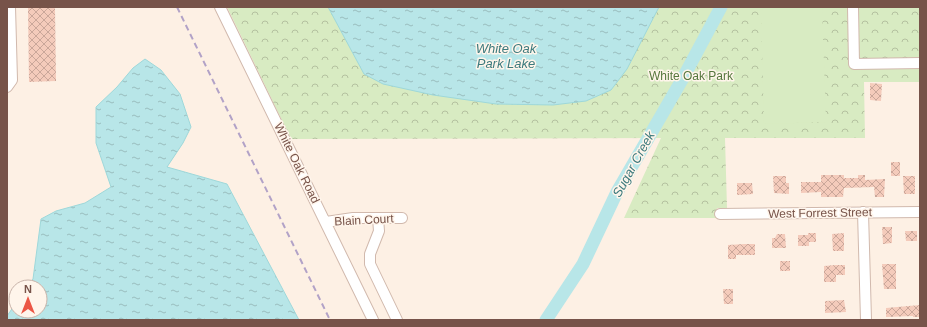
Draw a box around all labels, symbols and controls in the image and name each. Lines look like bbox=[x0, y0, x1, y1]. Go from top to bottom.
water label: White Oak Park Lake bbox=[476, 41, 538, 71]
park label: White Oak Park bbox=[649, 69, 734, 83]
street label: White Oak Road bbox=[271, 120, 323, 206]
water label: Sugar Creek bbox=[609, 127, 658, 200]
street label: West Forrest Street bbox=[768, 205, 873, 221]
street label: Blain Court bbox=[334, 211, 395, 229]
north arrow bbox=[8, 279, 48, 319]
text: N bbox=[24, 283, 32, 295]

